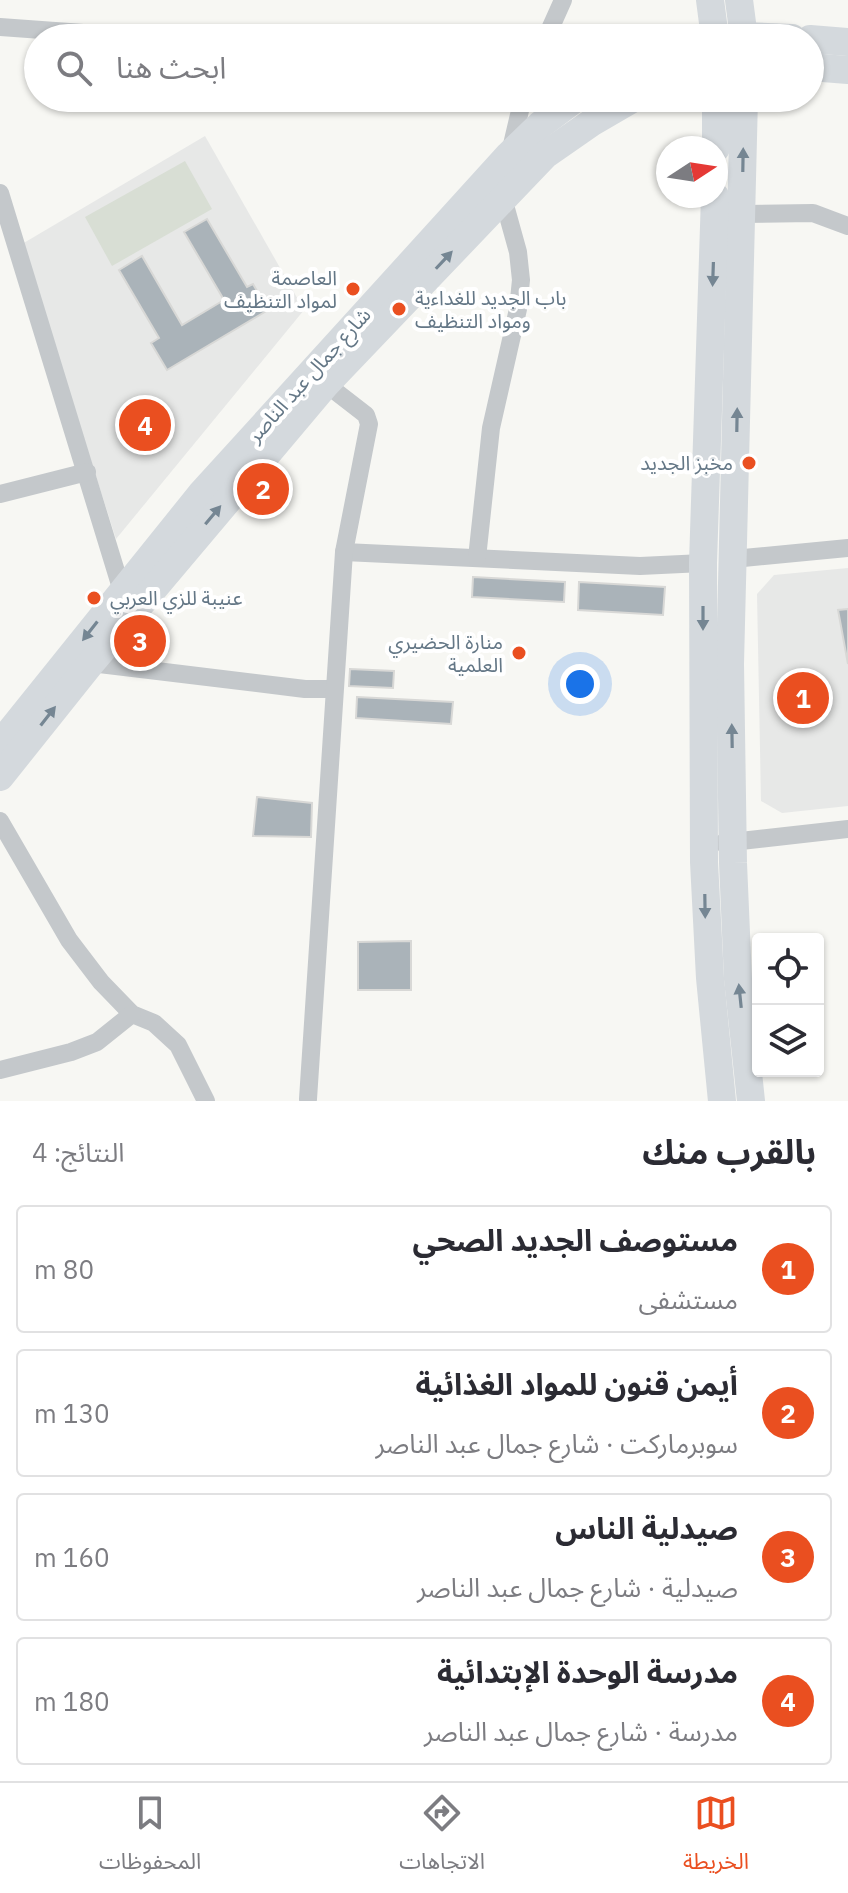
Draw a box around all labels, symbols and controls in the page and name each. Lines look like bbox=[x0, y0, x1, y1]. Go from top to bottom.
search box bbox=[24, 24, 824, 112]
icon: search bbox=[52, 46, 96, 90]
text: ابحث هنا bbox=[116, 47, 226, 86]
north arrow bbox=[656, 136, 728, 208]
one-way arrow bbox=[736, 147, 749, 172]
one-way arrow bbox=[435, 251, 453, 270]
one-way arrow bbox=[706, 262, 719, 287]
place label: العاصمة لمواد التنظيف bbox=[224, 264, 337, 314]
marker: العاصمة لمواد التنظيف bbox=[344, 280, 362, 298]
place label: باب الجديد للغداءية ومواد التنظيف bbox=[415, 284, 566, 334]
marker: باب الجديد للغداءية ومواد التنظيف bbox=[390, 300, 408, 318]
street label: شارع جمال عبد الناصر bbox=[240, 302, 378, 450]
pin: 4 bbox=[119, 395, 171, 455]
one-way arrow bbox=[731, 407, 743, 432]
place label: مخبز الجديد bbox=[640, 449, 733, 476]
marker: مخبز الجديد bbox=[740, 454, 758, 472]
pin: 2 bbox=[237, 459, 289, 519]
one-way arrow bbox=[204, 505, 221, 525]
place label: عنيبة للزي العربي bbox=[110, 584, 243, 614]
marker: عنيبة للزي العربي bbox=[85, 589, 103, 607]
one-way arrow bbox=[697, 606, 709, 631]
pin: 3 bbox=[114, 611, 166, 671]
one-way arrow bbox=[83, 621, 99, 641]
place label: منارة الحضيري العلمية bbox=[388, 628, 503, 678]
marker: منارة الحضيري العلمية bbox=[510, 644, 528, 662]
your location bbox=[560, 664, 600, 704]
pin: 1 bbox=[777, 668, 829, 728]
one-way arrow bbox=[40, 706, 56, 726]
one-way arrow bbox=[725, 723, 738, 748]
one-way arrow bbox=[699, 894, 712, 919]
map controls bbox=[752, 933, 824, 1077]
button: locate bbox=[752, 933, 824, 1005]
one-way arrow bbox=[734, 983, 747, 1008]
button: layers bbox=[752, 1005, 824, 1077]
text: بالقرب منك bbox=[642, 1129, 816, 1173]
text: النتائج: 4 bbox=[32, 1135, 124, 1169]
text: مستوصف الجديد الصحي bbox=[413, 1220, 738, 1259]
text: 80 m bbox=[34, 1252, 94, 1286]
text: 1 bbox=[780, 1252, 796, 1286]
text: مستشفى bbox=[638, 1282, 738, 1316]
text: أيمن قنون للمواد الغذائية bbox=[416, 1364, 738, 1403]
text: 130 m bbox=[34, 1396, 110, 1430]
text: 2 bbox=[780, 1396, 796, 1430]
text: سوبرماركت · شارع جمال عبد الناصر bbox=[375, 1426, 738, 1460]
text: صيدلية الناس bbox=[555, 1508, 738, 1547]
text: 160 m bbox=[34, 1540, 110, 1574]
text: 3 bbox=[780, 1540, 796, 1574]
text: صيدلية · شارع جمال عبد الناصر bbox=[417, 1570, 738, 1604]
text: مدرسة الوحدة الإبتدائية bbox=[437, 1652, 738, 1691]
text: 180 m bbox=[34, 1684, 110, 1718]
text: 4 bbox=[780, 1684, 796, 1718]
text: مدرسة · شارع جمال عبد الناصر bbox=[424, 1714, 738, 1748]
tab: المحفوظات bbox=[99, 1791, 201, 1885]
tab: الاتجاهات bbox=[399, 1791, 485, 1885]
tab: الخريطة bbox=[683, 1791, 749, 1885]

